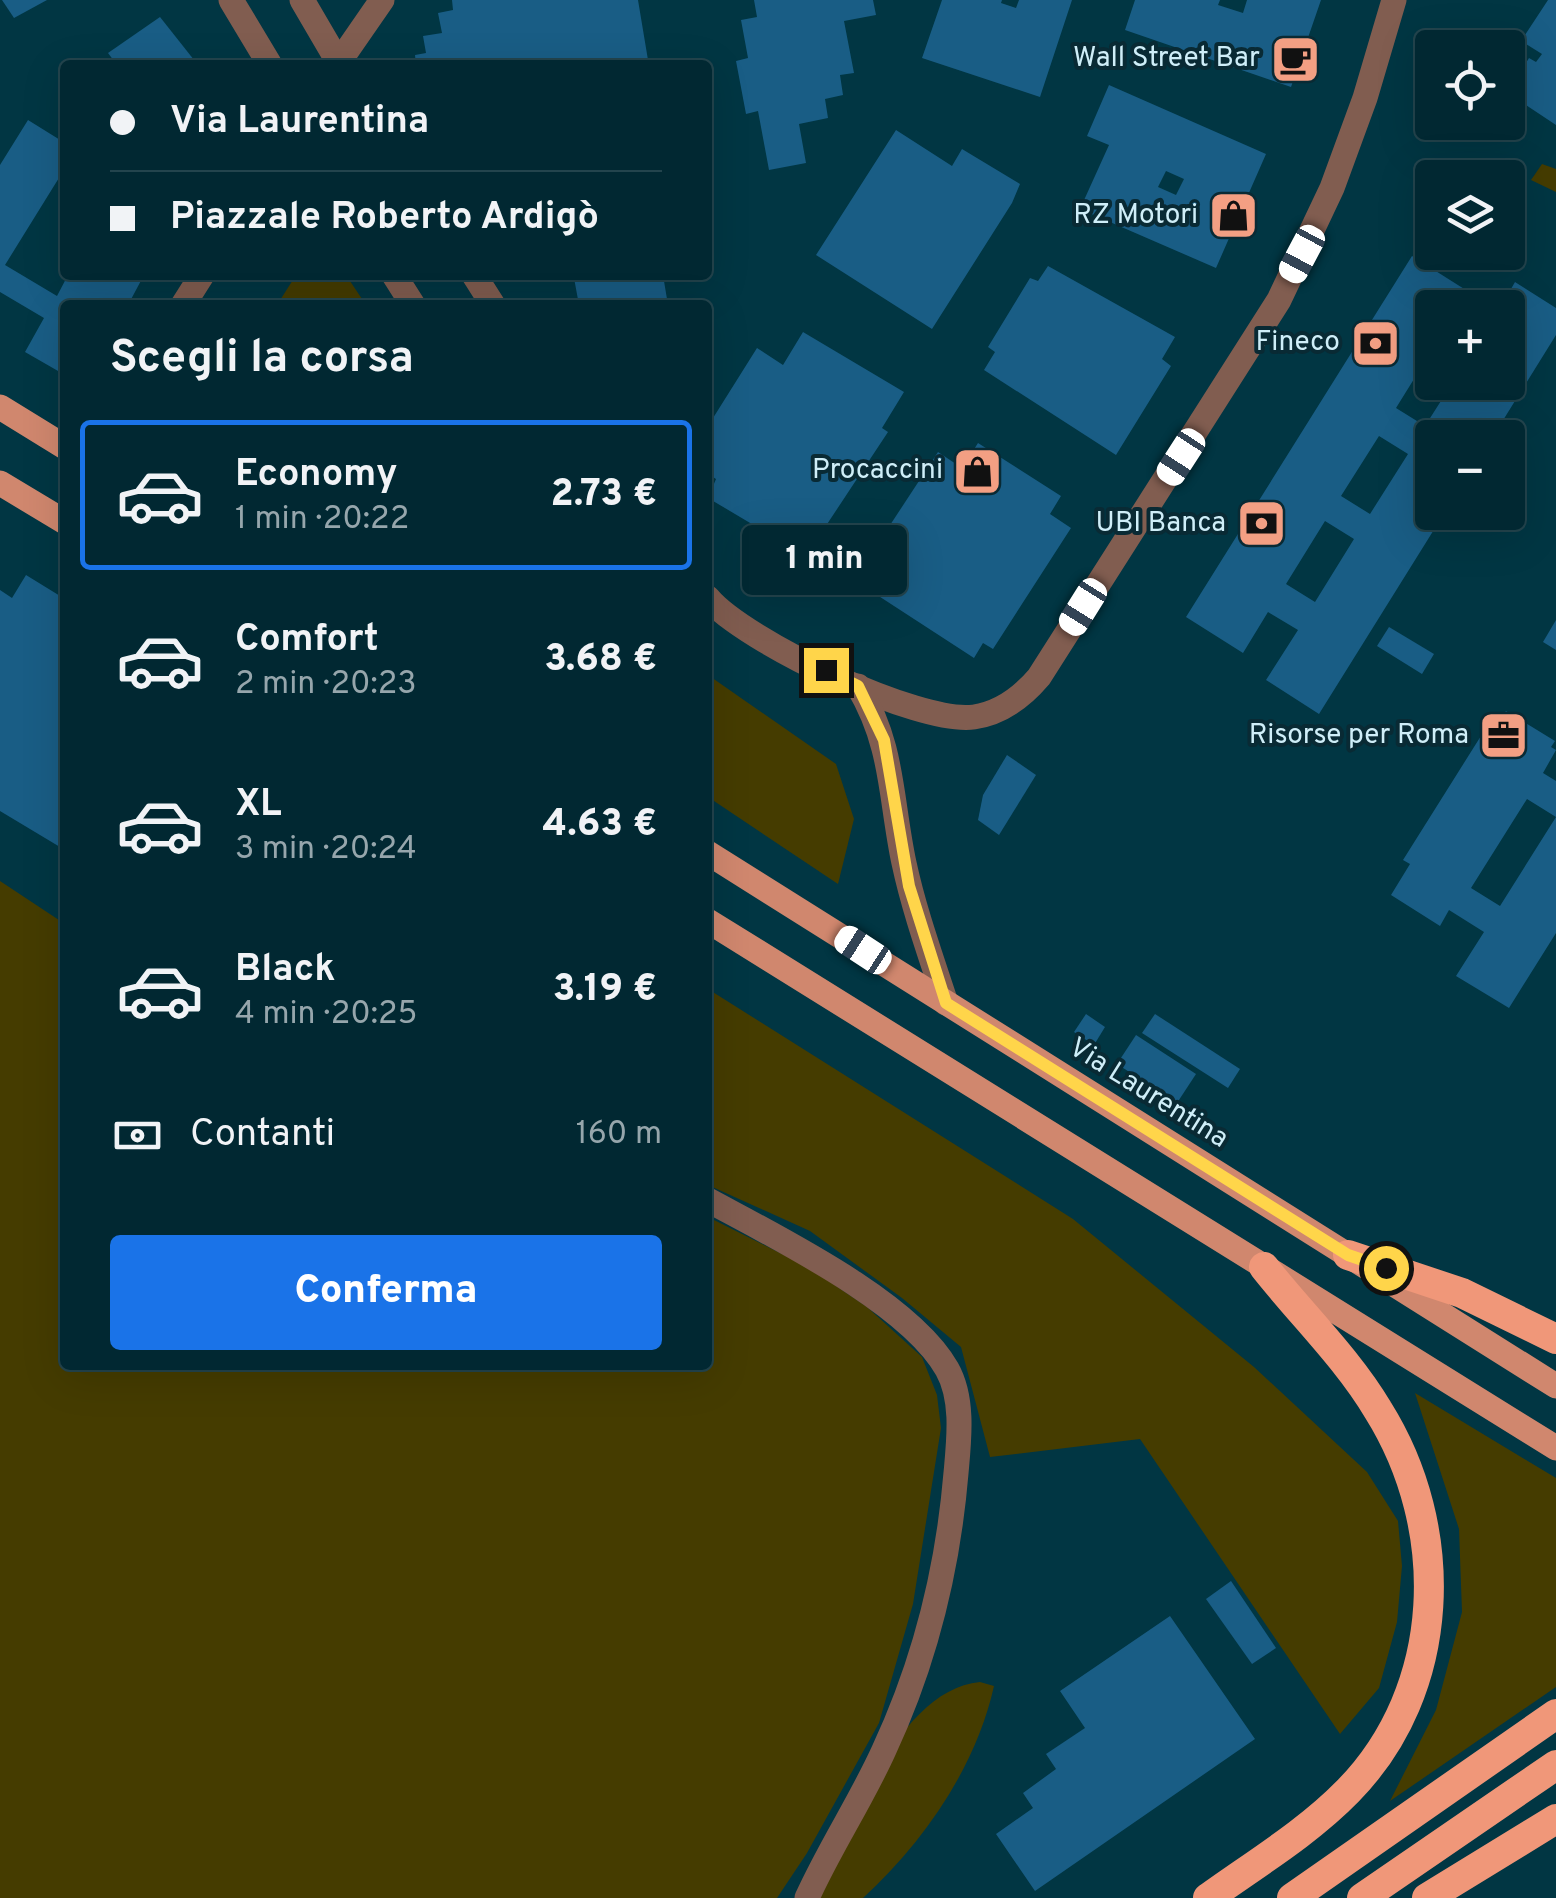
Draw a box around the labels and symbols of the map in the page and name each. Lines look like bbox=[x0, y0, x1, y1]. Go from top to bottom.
cafe icon: Wall Street Bar bbox=[1269, 33, 1321, 85]
place label: Wall Street Bar bbox=[1073, 41, 1260, 77]
shop icon: RZ Motori bbox=[1207, 190, 1259, 242]
place label: RZ Motori bbox=[1073, 198, 1198, 234]
car bbox=[1275, 220, 1329, 288]
bank icon: Fineco bbox=[1349, 317, 1401, 369]
place label: Fineco bbox=[1256, 325, 1340, 361]
car bbox=[1152, 424, 1210, 490]
shop icon: Procaccini bbox=[952, 445, 1004, 497]
place label: Procaccini bbox=[812, 453, 943, 489]
bank icon: UBI Banca bbox=[1235, 498, 1287, 550]
place label: UBI Banca bbox=[1096, 506, 1226, 542]
callout: 1 min bbox=[744, 525, 908, 595]
car bbox=[1054, 574, 1112, 640]
route end bbox=[804, 648, 849, 693]
office icon: Risorse per Roma bbox=[1478, 710, 1530, 762]
place label: Risorse per Roma bbox=[1249, 718, 1469, 754]
car bbox=[830, 921, 896, 979]
street label: Via Laurentina bbox=[1061, 1031, 1235, 1157]
route start bbox=[1364, 1246, 1409, 1291]

